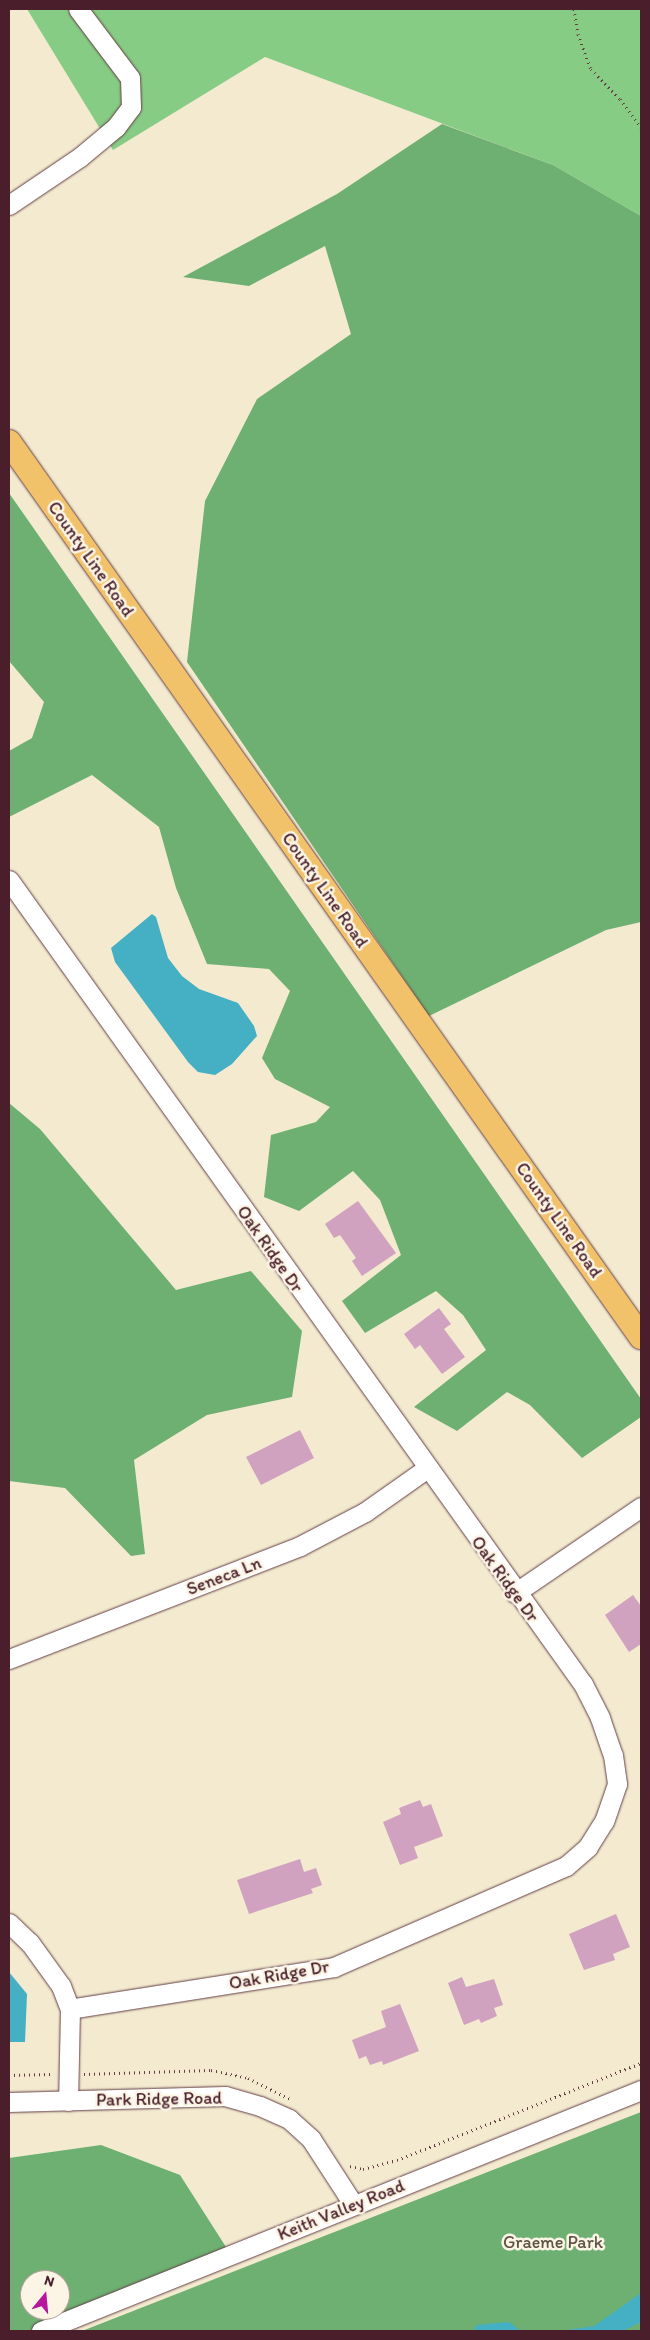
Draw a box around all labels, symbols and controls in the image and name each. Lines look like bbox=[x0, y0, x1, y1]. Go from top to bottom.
street label: County Line Road bbox=[43, 497, 139, 621]
street label: County Line Road bbox=[277, 828, 373, 952]
street label: County Line Road bbox=[511, 1158, 607, 1282]
street label: Oak Ridge Dr bbox=[232, 1201, 308, 1297]
street label: Oak Ridge Dr bbox=[466, 1531, 544, 1627]
street label: Seneca Ln bbox=[184, 1552, 264, 1600]
street label: Oak Ridge Dr bbox=[227, 1956, 331, 1994]
street label: Park Ridge Road bbox=[96, 2087, 222, 2111]
street label: Keith Valley Road bbox=[275, 2175, 407, 2245]
park label: Graeme Park bbox=[503, 2231, 603, 2253]
north arrow bbox=[20, 2270, 70, 2320]
text: N bbox=[42, 2272, 56, 2291]

